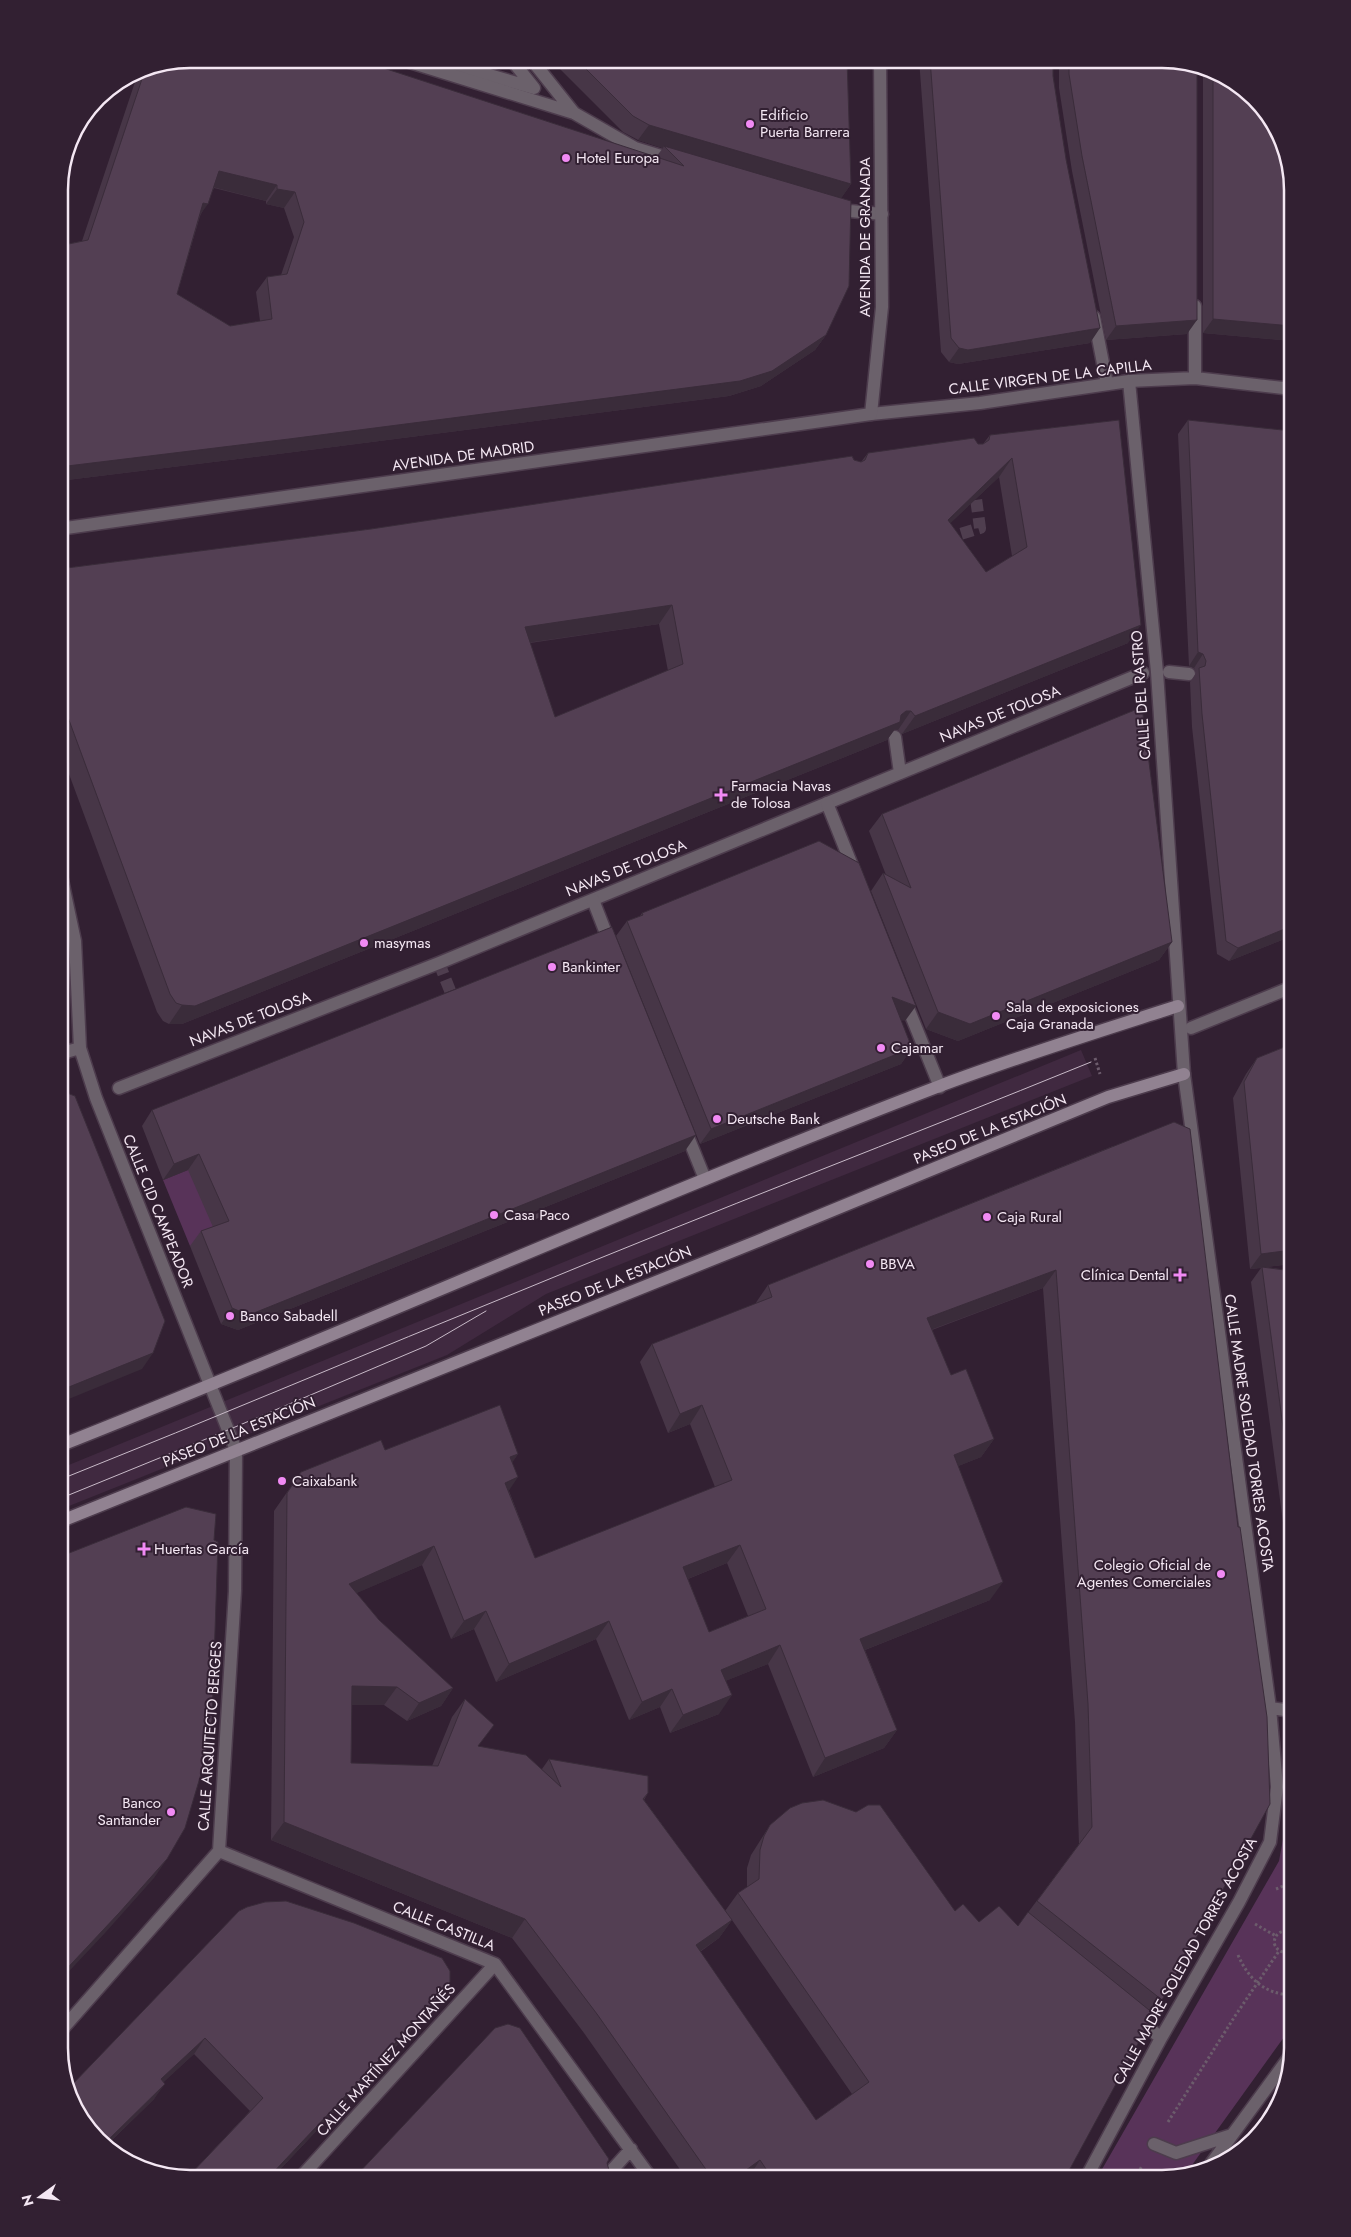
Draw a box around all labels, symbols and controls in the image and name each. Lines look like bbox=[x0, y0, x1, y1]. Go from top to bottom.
place label: Edificio Puerta Barrera bbox=[760, 104, 850, 143]
marker: Edificio Puerta Barrera bbox=[744, 118, 756, 130]
place label: Hotel Europa bbox=[576, 147, 659, 169]
marker: Hotel Europa bbox=[560, 152, 572, 164]
street label: AVENIDA DE GRANADA bbox=[854, 157, 876, 317]
street label: CALLE VIRGEN DE LA CAPILLA bbox=[947, 354, 1153, 400]
street label: AVENIDA DE MADRID bbox=[390, 435, 536, 477]
street label: CALLE DEL RASTRO bbox=[1125, 629, 1156, 760]
street label: NAVAS DE TOLOSA bbox=[936, 680, 1064, 748]
place label: Farmacia Navas de Tolosa bbox=[731, 775, 831, 814]
marker: Farmacia Navas de Tolosa bbox=[715, 789, 727, 801]
street label: NAVAS DE TOLOSA bbox=[562, 834, 690, 902]
place label: masymas bbox=[374, 932, 430, 954]
marker: masymas bbox=[358, 937, 370, 949]
place label: Bankinter bbox=[562, 956, 621, 978]
marker: Bankinter bbox=[546, 961, 558, 973]
street label: NAVAS DE TOLOSA bbox=[186, 986, 314, 1052]
place label: Sala de exposiciones Caja Granada bbox=[1006, 996, 1139, 1035]
marker: Sala de exposiciones Caja Granada bbox=[990, 1010, 1002, 1022]
place label: Cajamar bbox=[891, 1037, 944, 1059]
marker: Cajamar bbox=[875, 1042, 887, 1054]
street label: PASEO DE LA ESTACIÓN bbox=[910, 1088, 1070, 1170]
place label: Deutsche Bank bbox=[727, 1108, 820, 1130]
marker: Deutsche Bank bbox=[711, 1113, 723, 1125]
street label: CALLE CID CAMPEADOR bbox=[117, 1131, 199, 1292]
place label: Casa Paco bbox=[504, 1204, 570, 1226]
place label: Caja Rural bbox=[997, 1206, 1062, 1228]
marker: Casa Paco bbox=[488, 1209, 500, 1221]
marker: Caja Rural bbox=[981, 1211, 993, 1223]
street label: PASEO DE LA ESTACIÓN bbox=[535, 1240, 695, 1322]
place label: BBVA bbox=[880, 1253, 915, 1275]
marker: BBVA bbox=[864, 1258, 876, 1270]
place label: Clínica Dental bbox=[1081, 1264, 1169, 1286]
marker: Clínica Dental bbox=[1173, 1268, 1187, 1282]
street label: CALLE MADRE SOLEDAD TORRES ACOSTA bbox=[1219, 1293, 1279, 1573]
place label: Banco Sabadell bbox=[240, 1305, 338, 1327]
marker: Banco Sabadell bbox=[224, 1310, 236, 1322]
street label: PASEO DE LA ESTACIÓN bbox=[159, 1391, 319, 1473]
place label: Caixabank bbox=[292, 1470, 358, 1492]
marker: Caixabank bbox=[276, 1475, 288, 1487]
place label: Huertas García bbox=[154, 1538, 249, 1560]
marker: Huertas García bbox=[138, 1543, 150, 1555]
place label: Colegio Oficial de Agentes Comerciales bbox=[1077, 1554, 1211, 1593]
marker: Colegio Oficial de Agentes Comerciales bbox=[1215, 1568, 1227, 1580]
street label: CALLE ARQUITECTO BERGES bbox=[192, 1640, 228, 1832]
place label: Banco Santander bbox=[98, 1792, 162, 1831]
marker: Banco Santander bbox=[165, 1806, 177, 1818]
street label: CALLE MADRE SOLEDAD TORRES ACOSTA bbox=[1107, 1833, 1263, 2089]
street label: CALLE CASTILLA bbox=[389, 1895, 499, 1957]
street label: CALLE MARTÍNEZ MONTAÑÉS bbox=[311, 1979, 461, 2141]
north arrow bbox=[15, 2172, 65, 2222]
text: N bbox=[16, 2192, 39, 2208]

